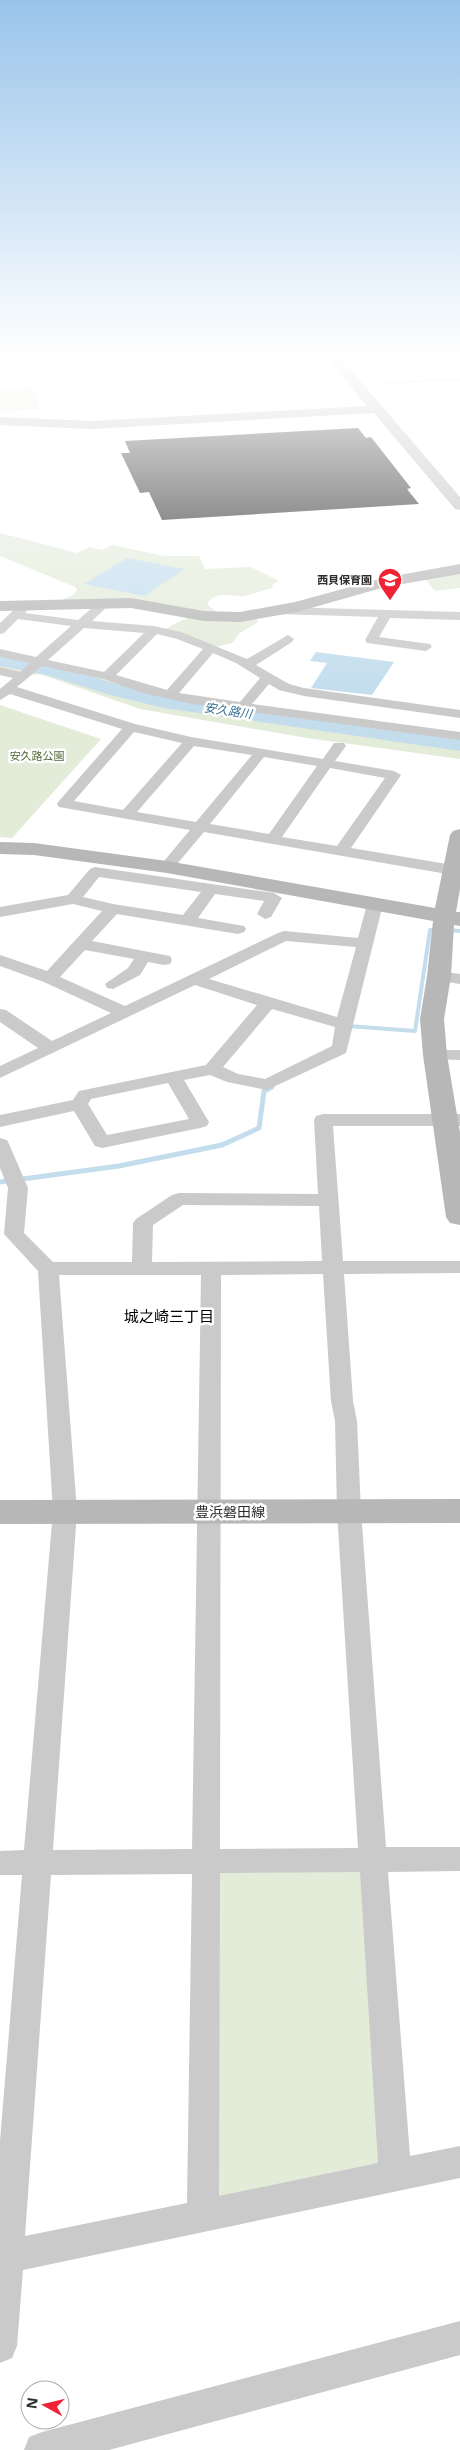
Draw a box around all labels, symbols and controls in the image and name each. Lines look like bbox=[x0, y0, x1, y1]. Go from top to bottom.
school or university icon: 西貝保育園 bbox=[377, 567, 403, 601]
place label: 西貝保育園 bbox=[317, 572, 372, 587]
water label: 安久路川 bbox=[203, 699, 255, 723]
park label: 安久路公園 bbox=[10, 748, 65, 763]
district label: 城之崎三丁目 bbox=[124, 1306, 214, 1326]
street label: 豊浜磐田線 bbox=[195, 1502, 265, 1521]
north arrow bbox=[20, 2380, 70, 2430]
text: N bbox=[21, 2396, 42, 2410]

